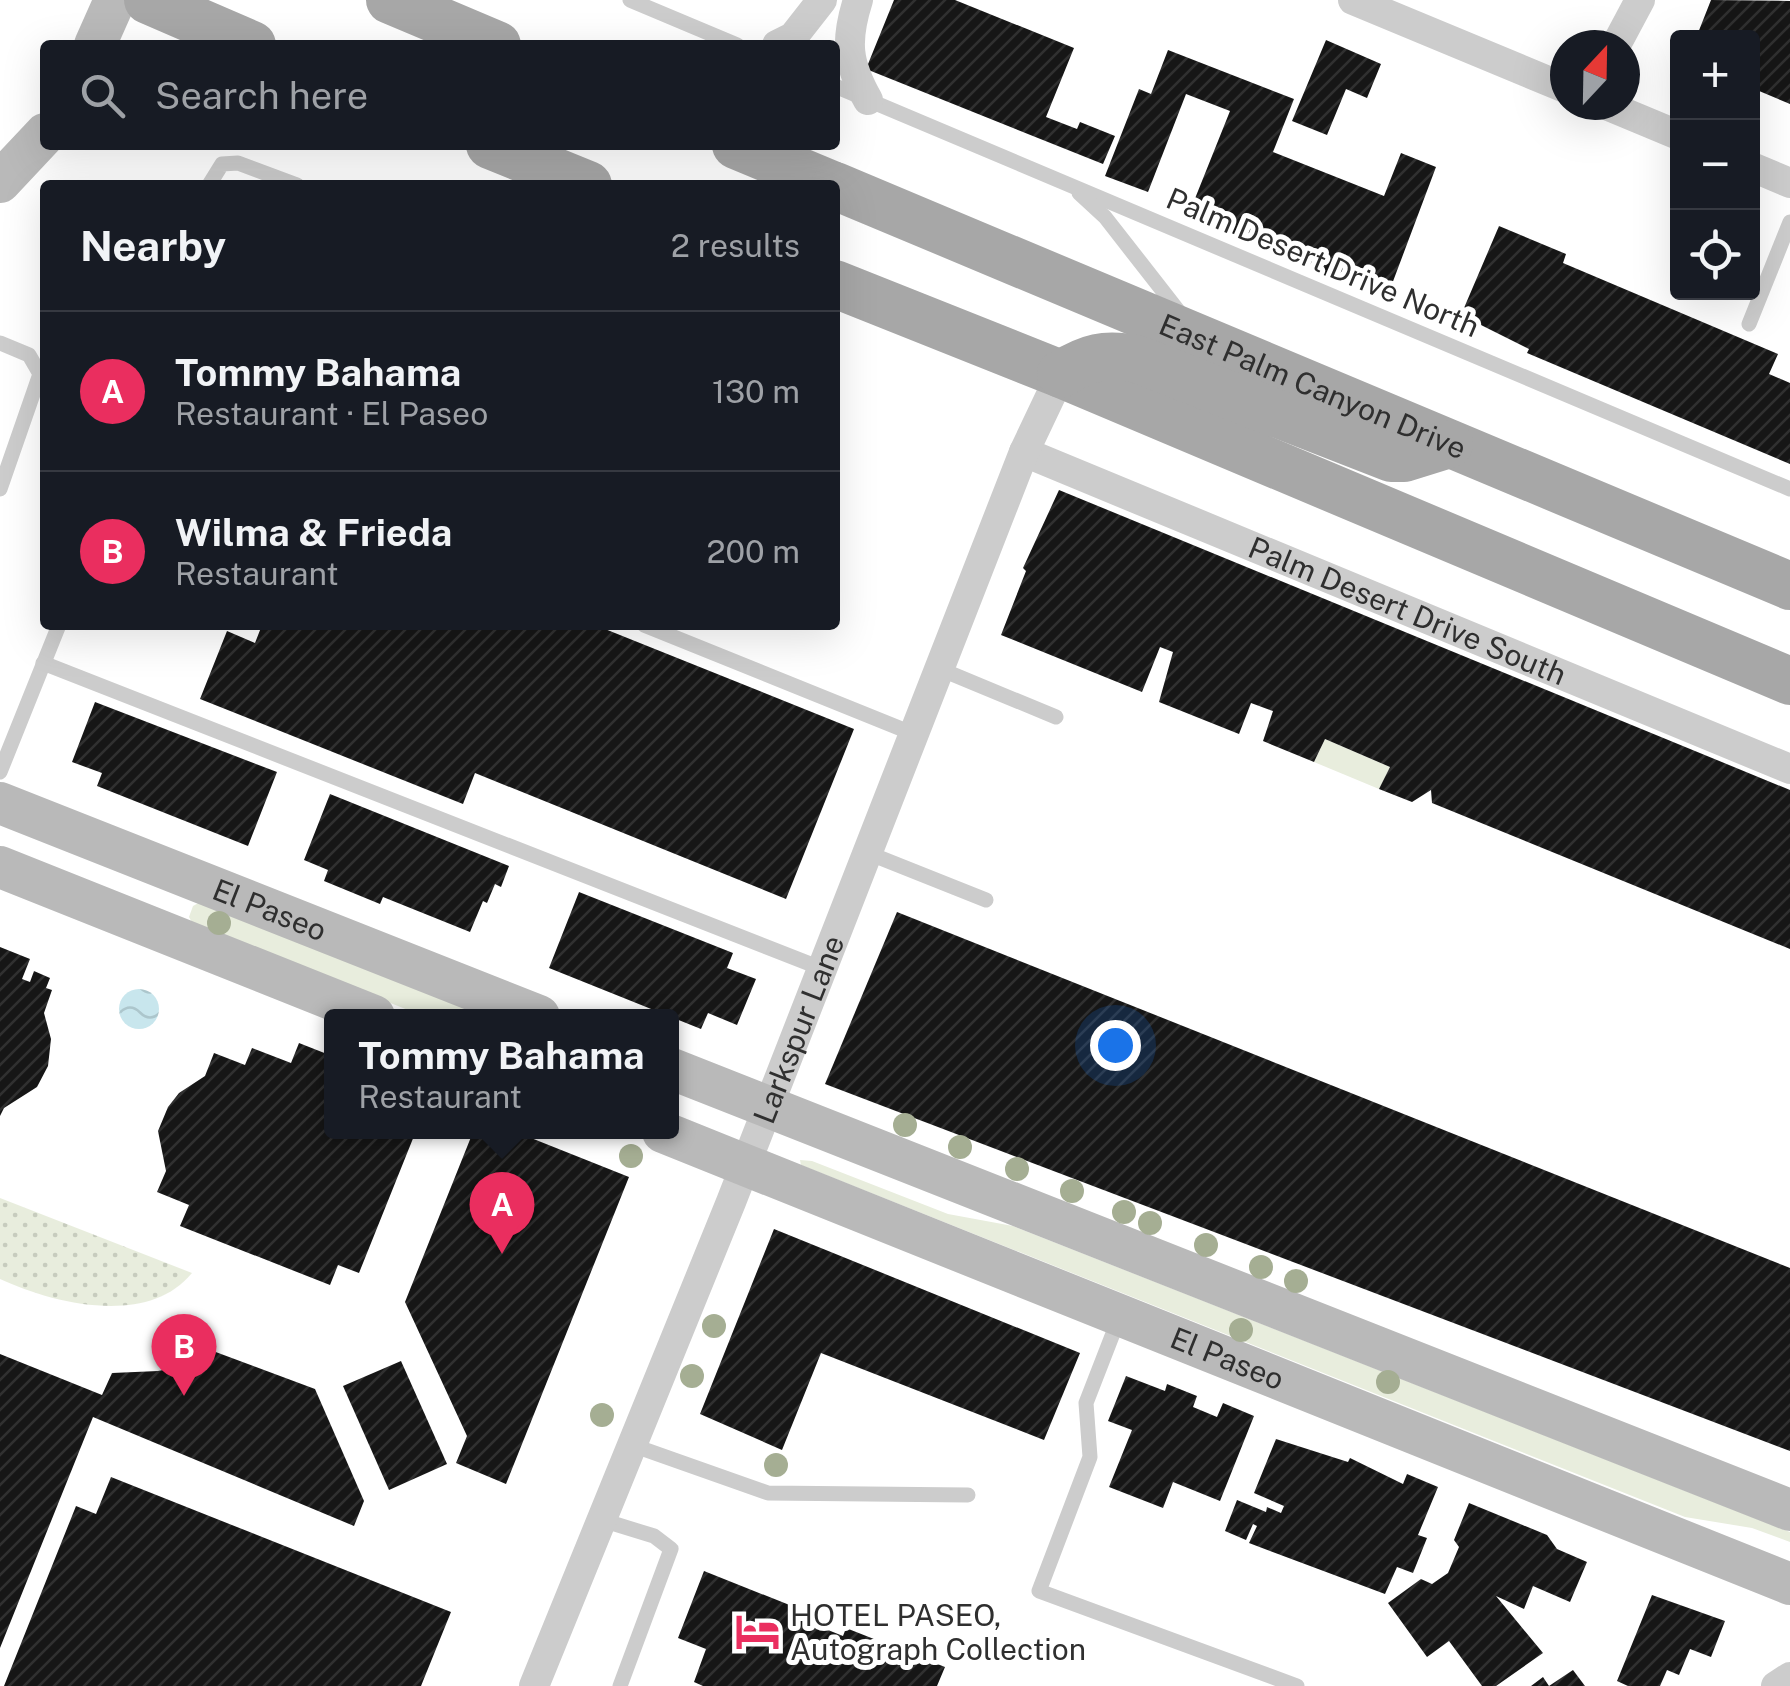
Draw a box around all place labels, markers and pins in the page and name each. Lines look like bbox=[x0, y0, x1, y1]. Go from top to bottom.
pin: A bbox=[470, 1172, 534, 1254]
pin: B bbox=[152, 1314, 216, 1396]
place label: HOTEL PASEO, Autograph Collection bbox=[790, 1597, 1086, 1667]
hotel icon: HOTEL PASEO, Autograph Collection bbox=[733, 1608, 781, 1656]

